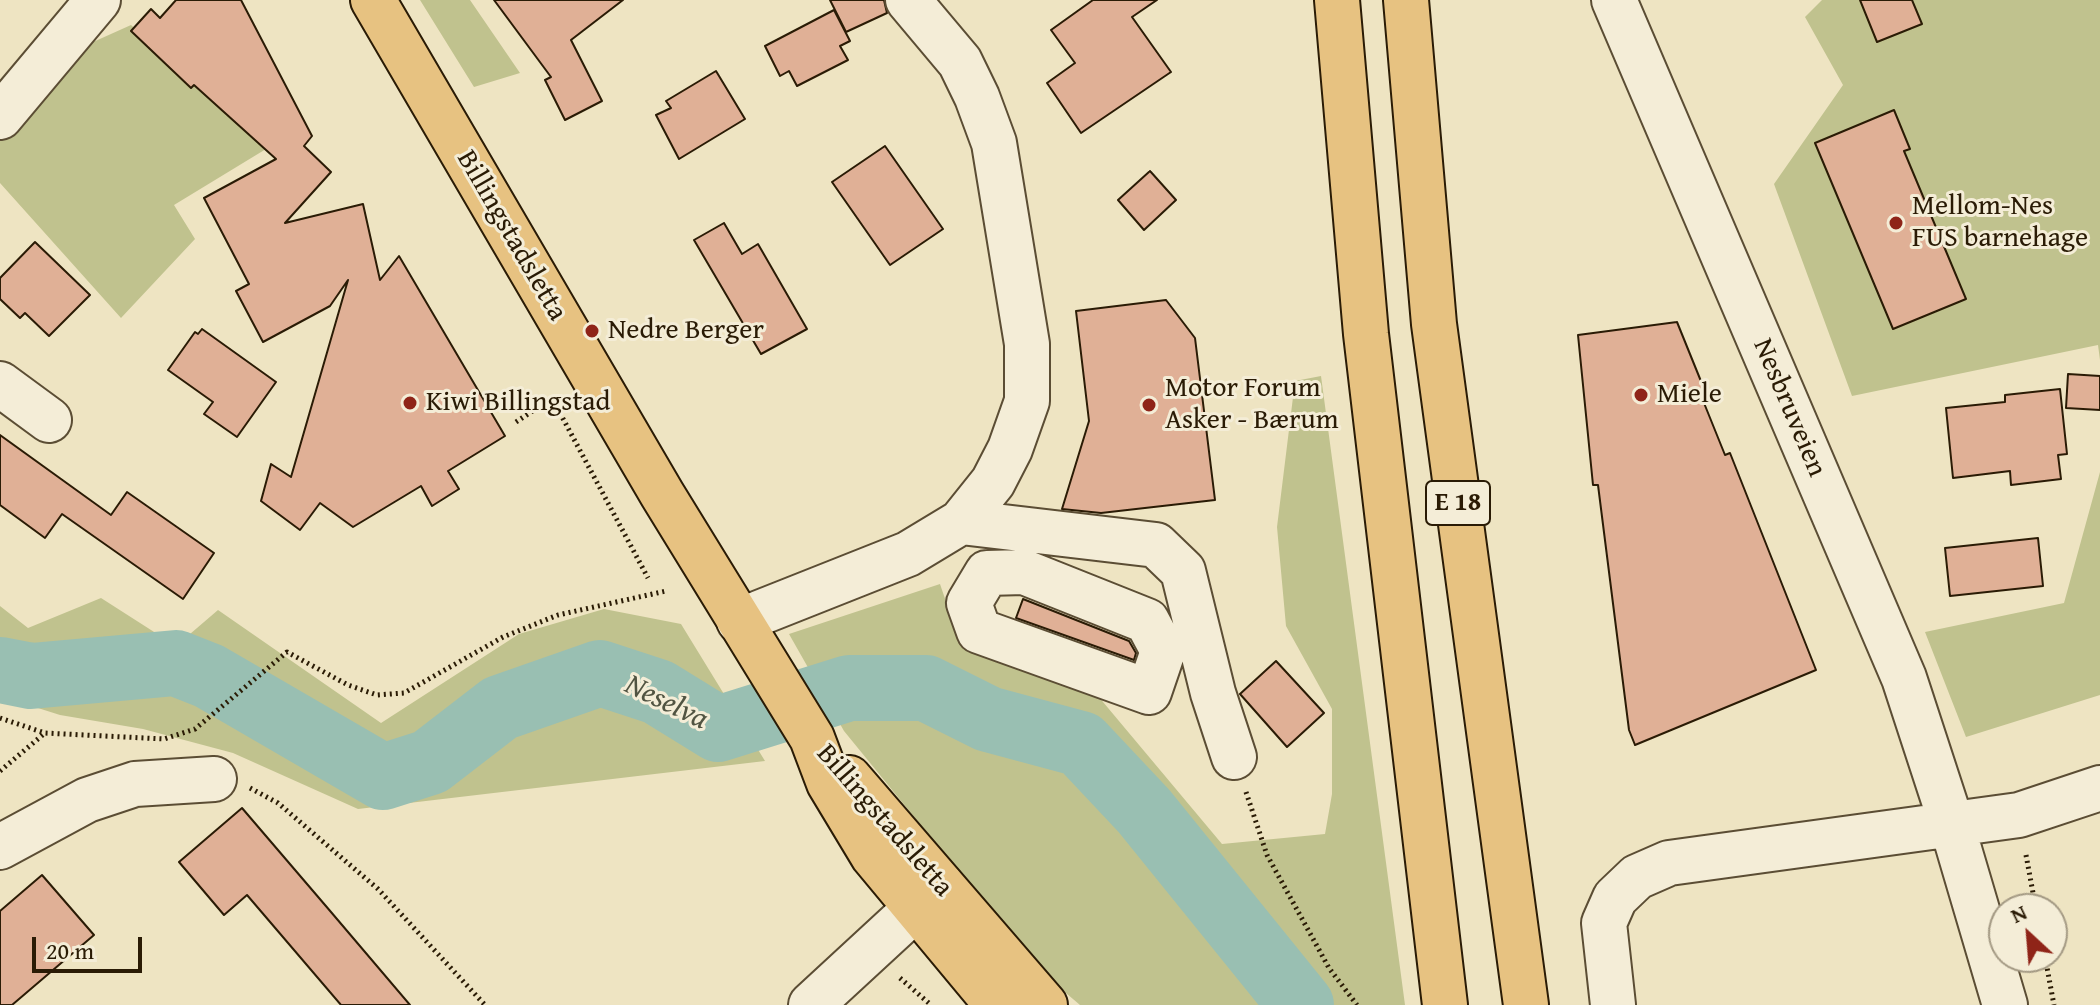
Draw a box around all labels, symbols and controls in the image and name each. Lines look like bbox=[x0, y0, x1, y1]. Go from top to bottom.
street label: Billingstadsletta bbox=[449, 145, 573, 327]
place label: Mellom-Nes FUS barnehage bbox=[1912, 190, 2088, 256]
marker: Mellom-Nes FUS barnehage bbox=[1887, 214, 1905, 232]
place label: Nedre Berger bbox=[608, 314, 764, 348]
marker: Nedre Berger bbox=[583, 322, 601, 340]
street label: Nesbruveien bbox=[1745, 334, 1833, 482]
place label: Motor Forum Asker - Bærum bbox=[1165, 372, 1339, 438]
place label: Miele bbox=[1657, 378, 1722, 412]
place label: Kiwi Billingstad bbox=[426, 386, 610, 420]
marker: Miele bbox=[1632, 386, 1650, 404]
marker: Kiwi Billingstad bbox=[401, 394, 419, 412]
marker: Motor Forum Asker - Bærum bbox=[1140, 396, 1158, 414]
road number: E 18 bbox=[1426, 481, 1490, 525]
water label: Neselva bbox=[619, 668, 713, 738]
street label: Billingstadsletta bbox=[809, 738, 959, 904]
north arrow bbox=[1988, 893, 2068, 973]
text: N bbox=[2005, 896, 2032, 931]
scale bar bbox=[36, 921, 146, 971]
text: 20 m bbox=[46, 933, 94, 968]

